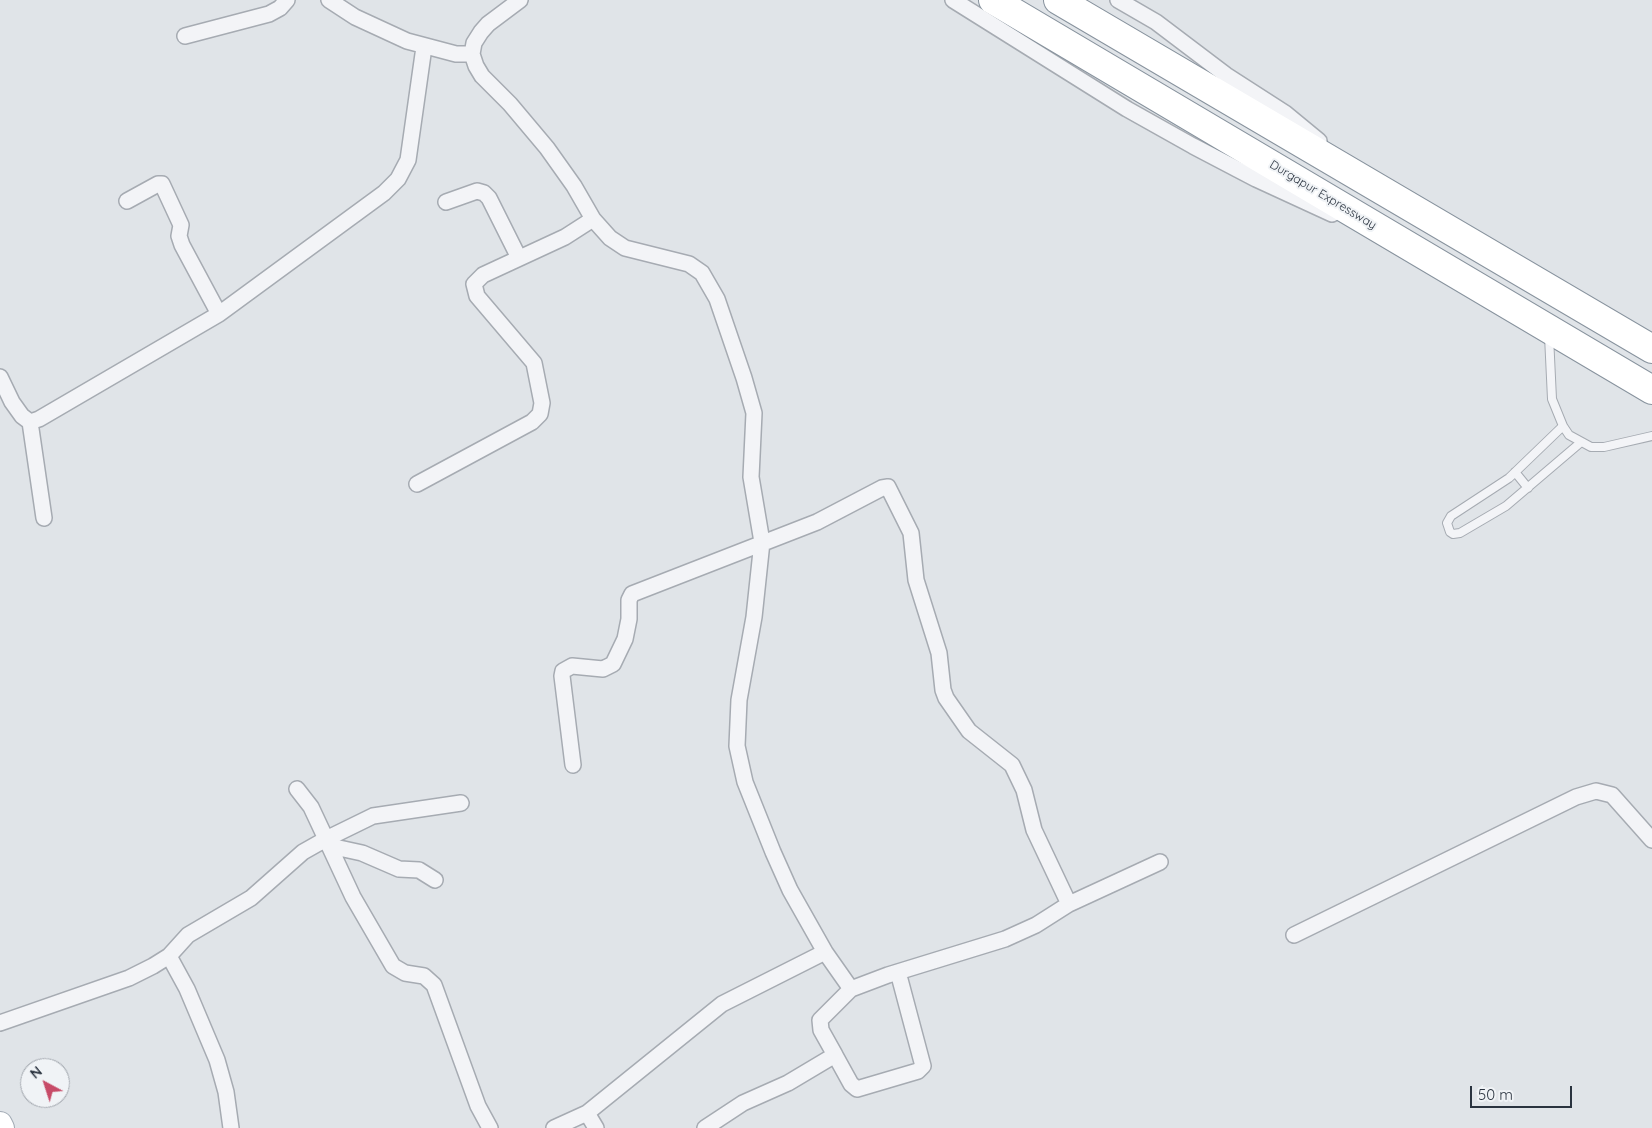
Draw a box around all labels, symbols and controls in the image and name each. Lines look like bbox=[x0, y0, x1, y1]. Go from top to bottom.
street label: Durgapur Expressway bbox=[1267, 157, 1379, 233]
north arrow bbox=[20, 1058, 70, 1108]
text: N bbox=[26, 1062, 46, 1082]
scale bar bbox=[1472, 1076, 1574, 1108]
text: 50 m bbox=[1478, 1085, 1513, 1104]

